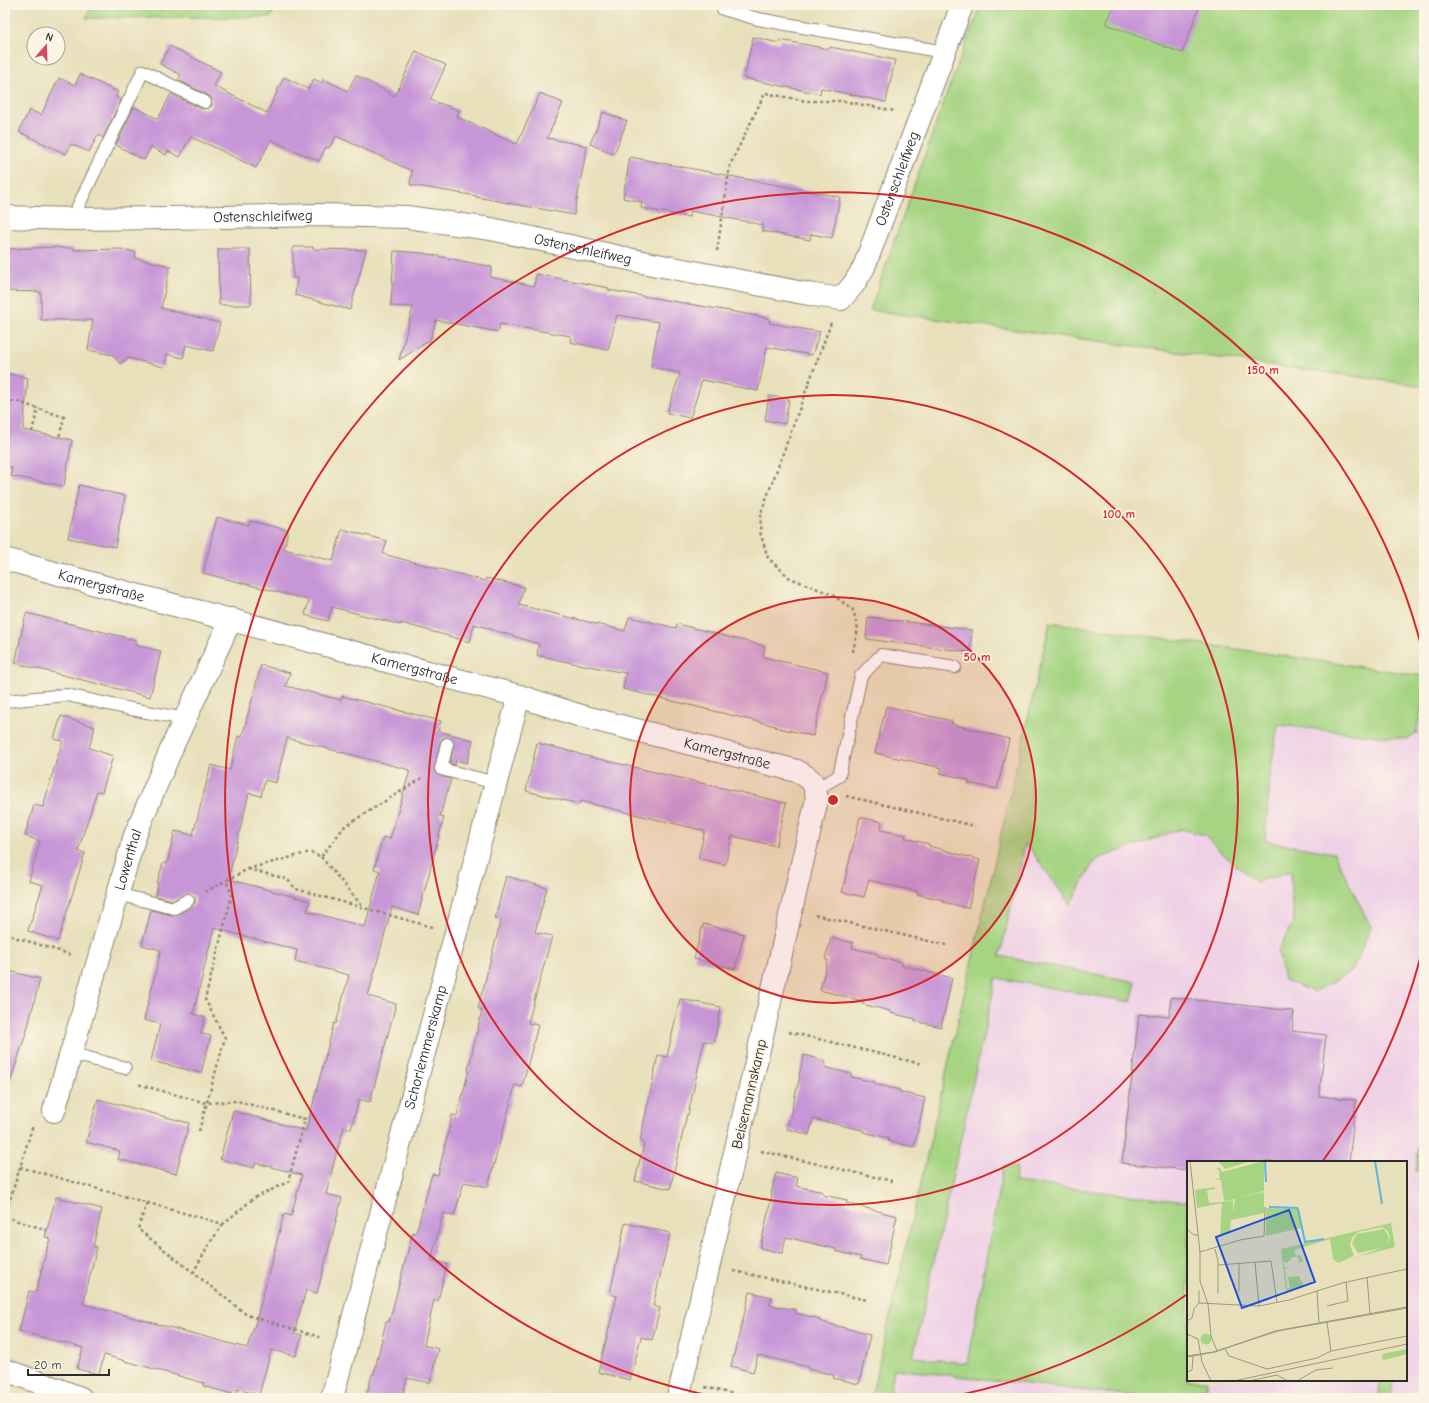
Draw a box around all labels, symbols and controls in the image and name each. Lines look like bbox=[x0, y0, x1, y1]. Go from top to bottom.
north arrow bbox=[26, 26, 66, 66]
text: N bbox=[44, 30, 55, 44]
street label: Ostenschleifweg bbox=[871, 129, 923, 228]
street label: Ostenschleifweg bbox=[213, 206, 313, 226]
street label: Ostenschleifweg bbox=[532, 230, 633, 268]
text: 150 m bbox=[1247, 363, 1279, 377]
text: 100 m bbox=[1103, 507, 1135, 521]
street label: Kamergstraße bbox=[56, 565, 147, 606]
street label: Kamergstraße bbox=[369, 648, 460, 689]
text: 50 m bbox=[963, 650, 991, 664]
street label: Kamergstraße bbox=[682, 734, 773, 773]
centre of rings bbox=[826, 793, 840, 807]
street label: Lowenthal bbox=[110, 826, 146, 892]
street label: Schorlemmerskamp bbox=[400, 983, 451, 1111]
street label: Beisemannskamp bbox=[728, 1037, 770, 1151]
inset map bbox=[1187, 1161, 1407, 1381]
scale bar bbox=[28, 1351, 109, 1377]
text: 20 m bbox=[34, 1358, 62, 1372]

